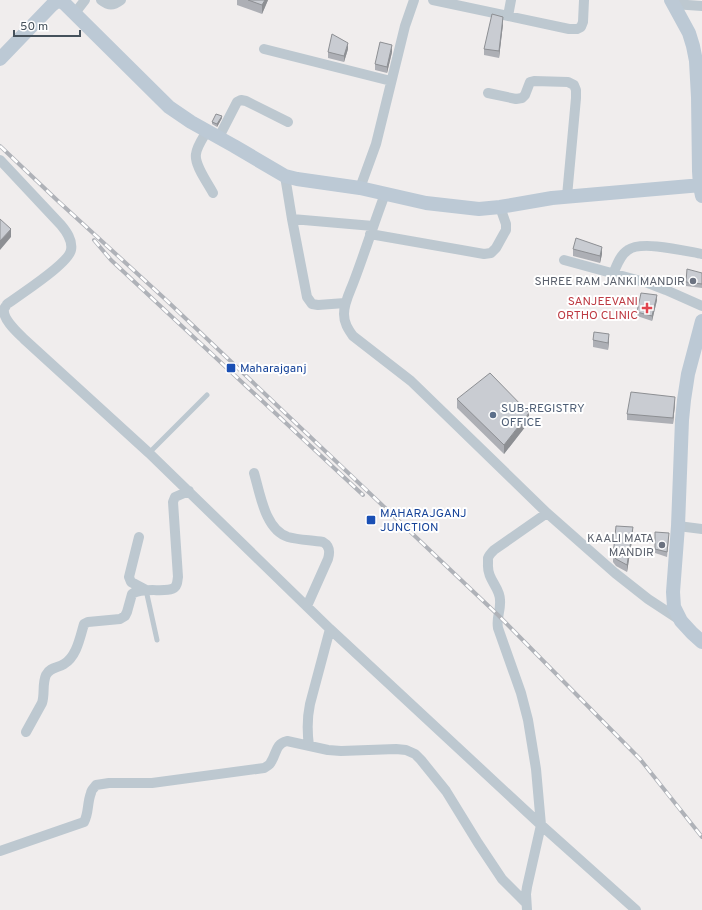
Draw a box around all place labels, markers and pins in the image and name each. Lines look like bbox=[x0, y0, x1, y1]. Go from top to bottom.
place label: SHREE RAM JANKI MANDIR bbox=[535, 274, 685, 290]
marker: SHREE RAM JANKI MANDIR bbox=[688, 276, 698, 286]
place label: SANJEEVANI ORTHO CLINIC bbox=[557, 294, 638, 324]
marker: SANJEEVANI ORTHO CLINIC bbox=[641, 302, 653, 314]
place label: Maharajganj bbox=[240, 361, 307, 377]
marker: Maharajganj bbox=[225, 362, 237, 374]
place label: SUB-REGISTRY OFFICE bbox=[501, 401, 585, 431]
marker: SUB-REGISTRY OFFICE bbox=[488, 410, 498, 420]
place label: MAHARAJGANJ JUNCTION bbox=[380, 506, 467, 536]
marker: MAHARAJGANJ JUNCTION bbox=[365, 514, 377, 526]
place label: KAALI MATA MANDIR bbox=[587, 531, 654, 561]
marker: KAALI MATA MANDIR bbox=[657, 540, 667, 550]

